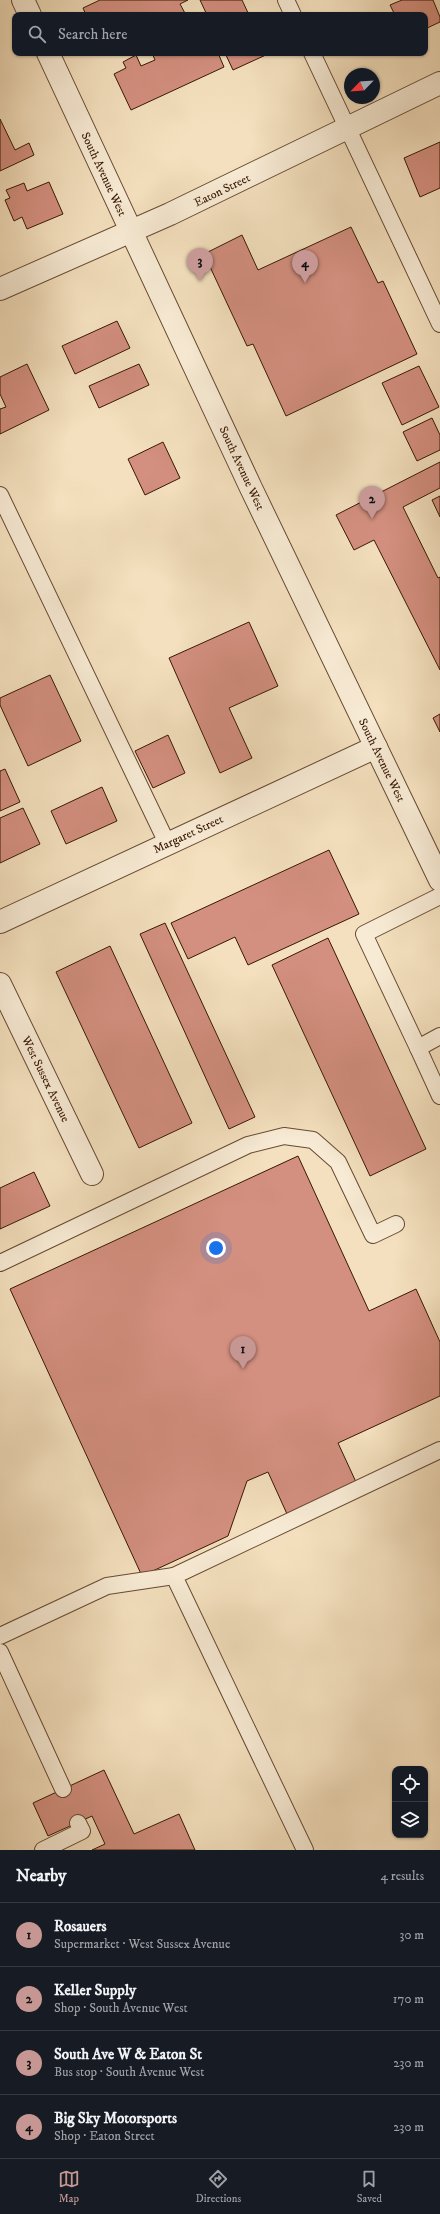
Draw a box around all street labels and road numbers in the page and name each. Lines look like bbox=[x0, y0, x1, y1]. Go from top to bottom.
street label: South Avenue West bbox=[78, 130, 130, 219]
street label: Eaton Street bbox=[192, 170, 253, 210]
street label: South Avenue West bbox=[216, 424, 268, 513]
street label: South Avenue West bbox=[355, 716, 408, 805]
street label: Margaret Street bbox=[151, 812, 226, 857]
street label: West Sussex Avenue bbox=[18, 1033, 73, 1125]

